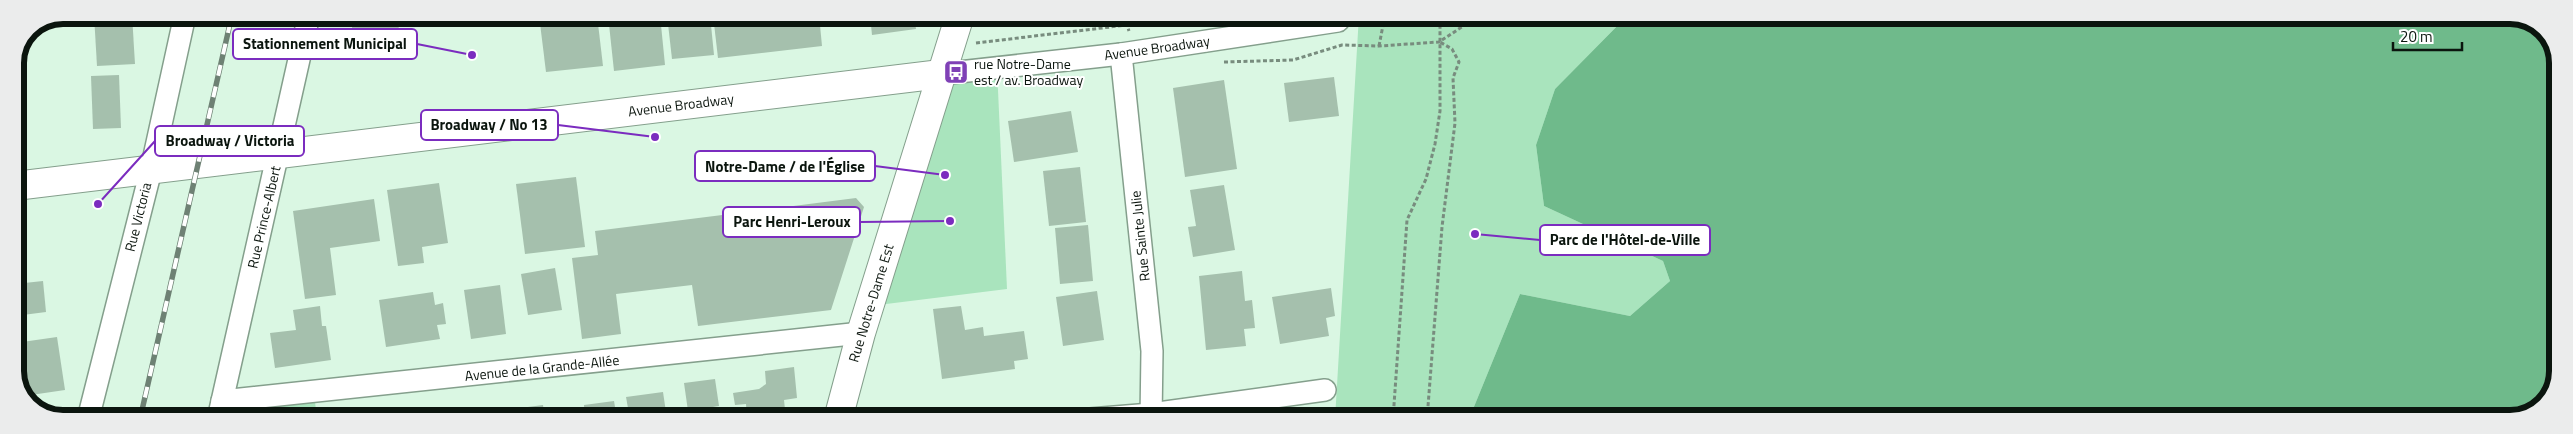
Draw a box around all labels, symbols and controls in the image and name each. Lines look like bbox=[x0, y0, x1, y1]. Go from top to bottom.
scale bar bbox=[2393, 20, 2462, 52]
text: 20 m bbox=[2400, 25, 2433, 48]
callout: Stationnement Municipal bbox=[233, 29, 417, 59]
street label: Avenue Broadway bbox=[1103, 30, 1211, 65]
text: Stationnement Municipal bbox=[243, 32, 407, 55]
place label: rue Notre-Dame est / av. Broadway bbox=[974, 53, 1083, 90]
bus stop icon: rue Notre-Dame est / av. Broadway bbox=[943, 59, 969, 85]
street label: Avenue Broadway bbox=[627, 88, 735, 121]
callout: Broadway / No 13 bbox=[421, 110, 558, 140]
text: Broadway / No 13 bbox=[430, 113, 548, 136]
callout: Broadway / Victoria bbox=[155, 126, 304, 156]
text: Broadway / Victoria bbox=[166, 129, 295, 152]
callout: Notre-Dame / de l'Église bbox=[695, 151, 875, 181]
text: Notre-Dame / de l'Église bbox=[705, 155, 865, 178]
street label: Rue Prince-Albert bbox=[242, 163, 286, 270]
street label: Rue Victoria bbox=[119, 180, 156, 254]
street label: Rue Sainte Julie bbox=[1124, 190, 1155, 283]
callout: Parc Henri-Leroux bbox=[723, 207, 860, 237]
text: Parc Henri-Leroux bbox=[733, 210, 851, 233]
callout: Parc de l'Hôtel-de-Ville bbox=[1540, 225, 1710, 255]
text: Parc de l'Hôtel-de-Ville bbox=[1550, 228, 1701, 251]
street label: Rue Notre-Dame Est bbox=[843, 241, 899, 365]
street label: Avenue de la Grande-Allée bbox=[464, 349, 620, 386]

